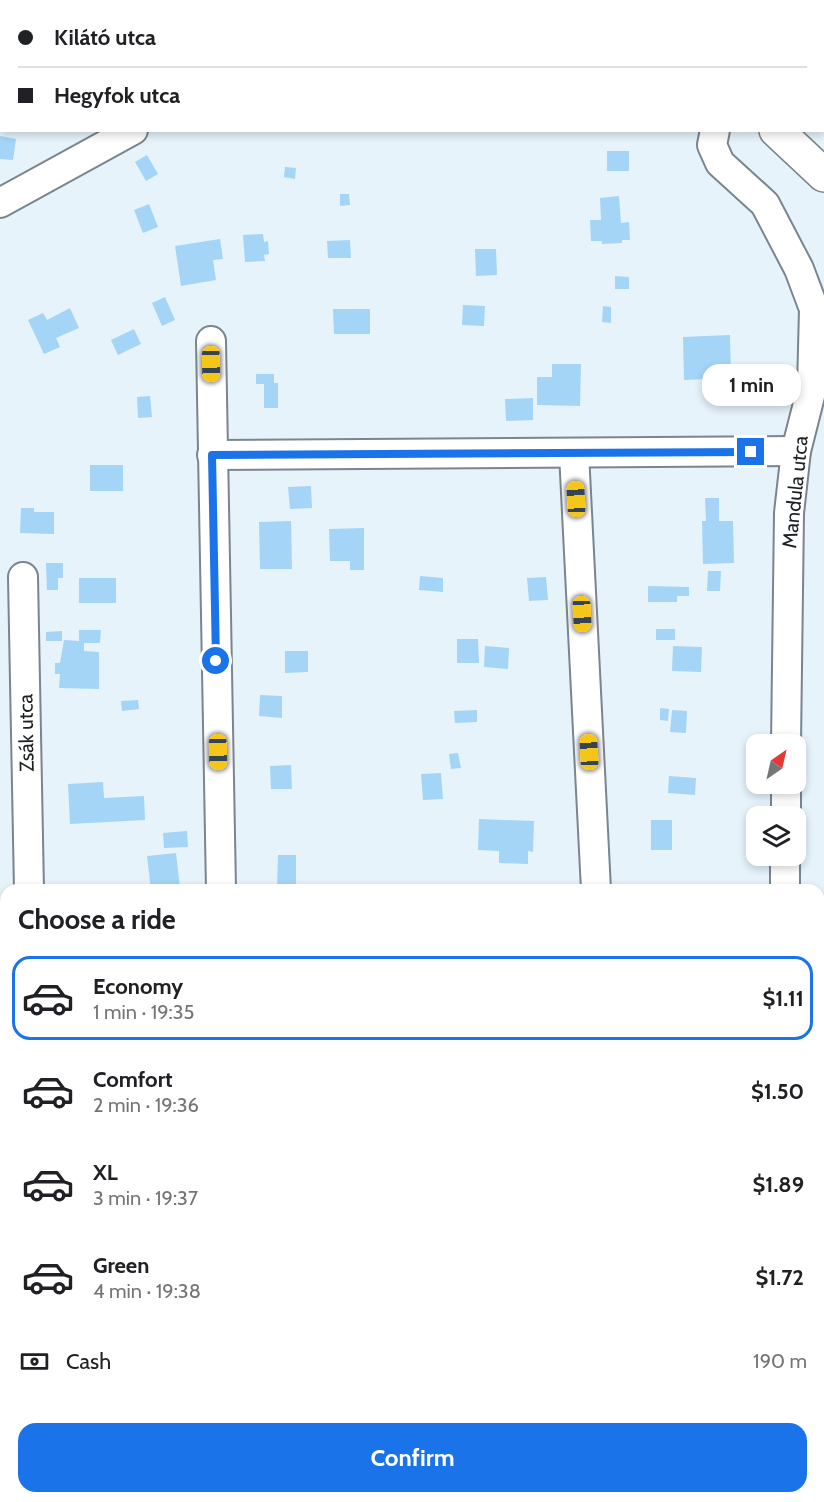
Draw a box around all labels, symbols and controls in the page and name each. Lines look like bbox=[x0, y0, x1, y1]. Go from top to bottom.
text: Kilátó utca bbox=[54, 24, 156, 51]
text: Hegyfok utca bbox=[54, 82, 180, 109]
car bbox=[202, 346, 220, 382]
callout: 1 min bbox=[702, 365, 801, 407]
text: 1 min bbox=[729, 373, 774, 397]
street label: Mandula utca bbox=[777, 434, 813, 550]
route end bbox=[737, 438, 764, 465]
car bbox=[566, 481, 586, 517]
car bbox=[572, 596, 592, 632]
route start bbox=[202, 647, 229, 674]
street label: Zsák utca bbox=[13, 693, 39, 772]
car bbox=[209, 734, 227, 770]
car bbox=[579, 734, 599, 770]
north arrow bbox=[746, 734, 806, 794]
map controls bbox=[746, 734, 806, 866]
button: layers bbox=[746, 806, 806, 866]
text: Choose a ride bbox=[18, 903, 176, 936]
icon: car bbox=[21, 971, 75, 1025]
text: Economy bbox=[93, 973, 183, 1000]
text: $1.11 bbox=[762, 985, 804, 1012]
text: 1 min · 19:35 bbox=[93, 1000, 194, 1024]
icon: car bbox=[21, 1064, 75, 1118]
text: Comfort bbox=[93, 1066, 172, 1093]
text: $1.50 bbox=[751, 1078, 804, 1105]
text: 2 min · 19:36 bbox=[93, 1093, 199, 1117]
icon: car bbox=[21, 1157, 75, 1211]
text: XL bbox=[93, 1159, 118, 1186]
text: $1.89 bbox=[753, 1171, 804, 1198]
text: 3 min · 19:37 bbox=[93, 1186, 198, 1210]
icon: car bbox=[21, 1250, 75, 1304]
text: Green bbox=[93, 1252, 149, 1279]
text: $1.72 bbox=[755, 1264, 804, 1291]
text: 4 min · 19:38 bbox=[93, 1279, 201, 1303]
icon: cash bbox=[18, 1345, 51, 1378]
text: Cash bbox=[66, 1348, 111, 1375]
text: 190 m bbox=[753, 1349, 807, 1373]
button: Confirm bbox=[18, 1423, 807, 1492]

